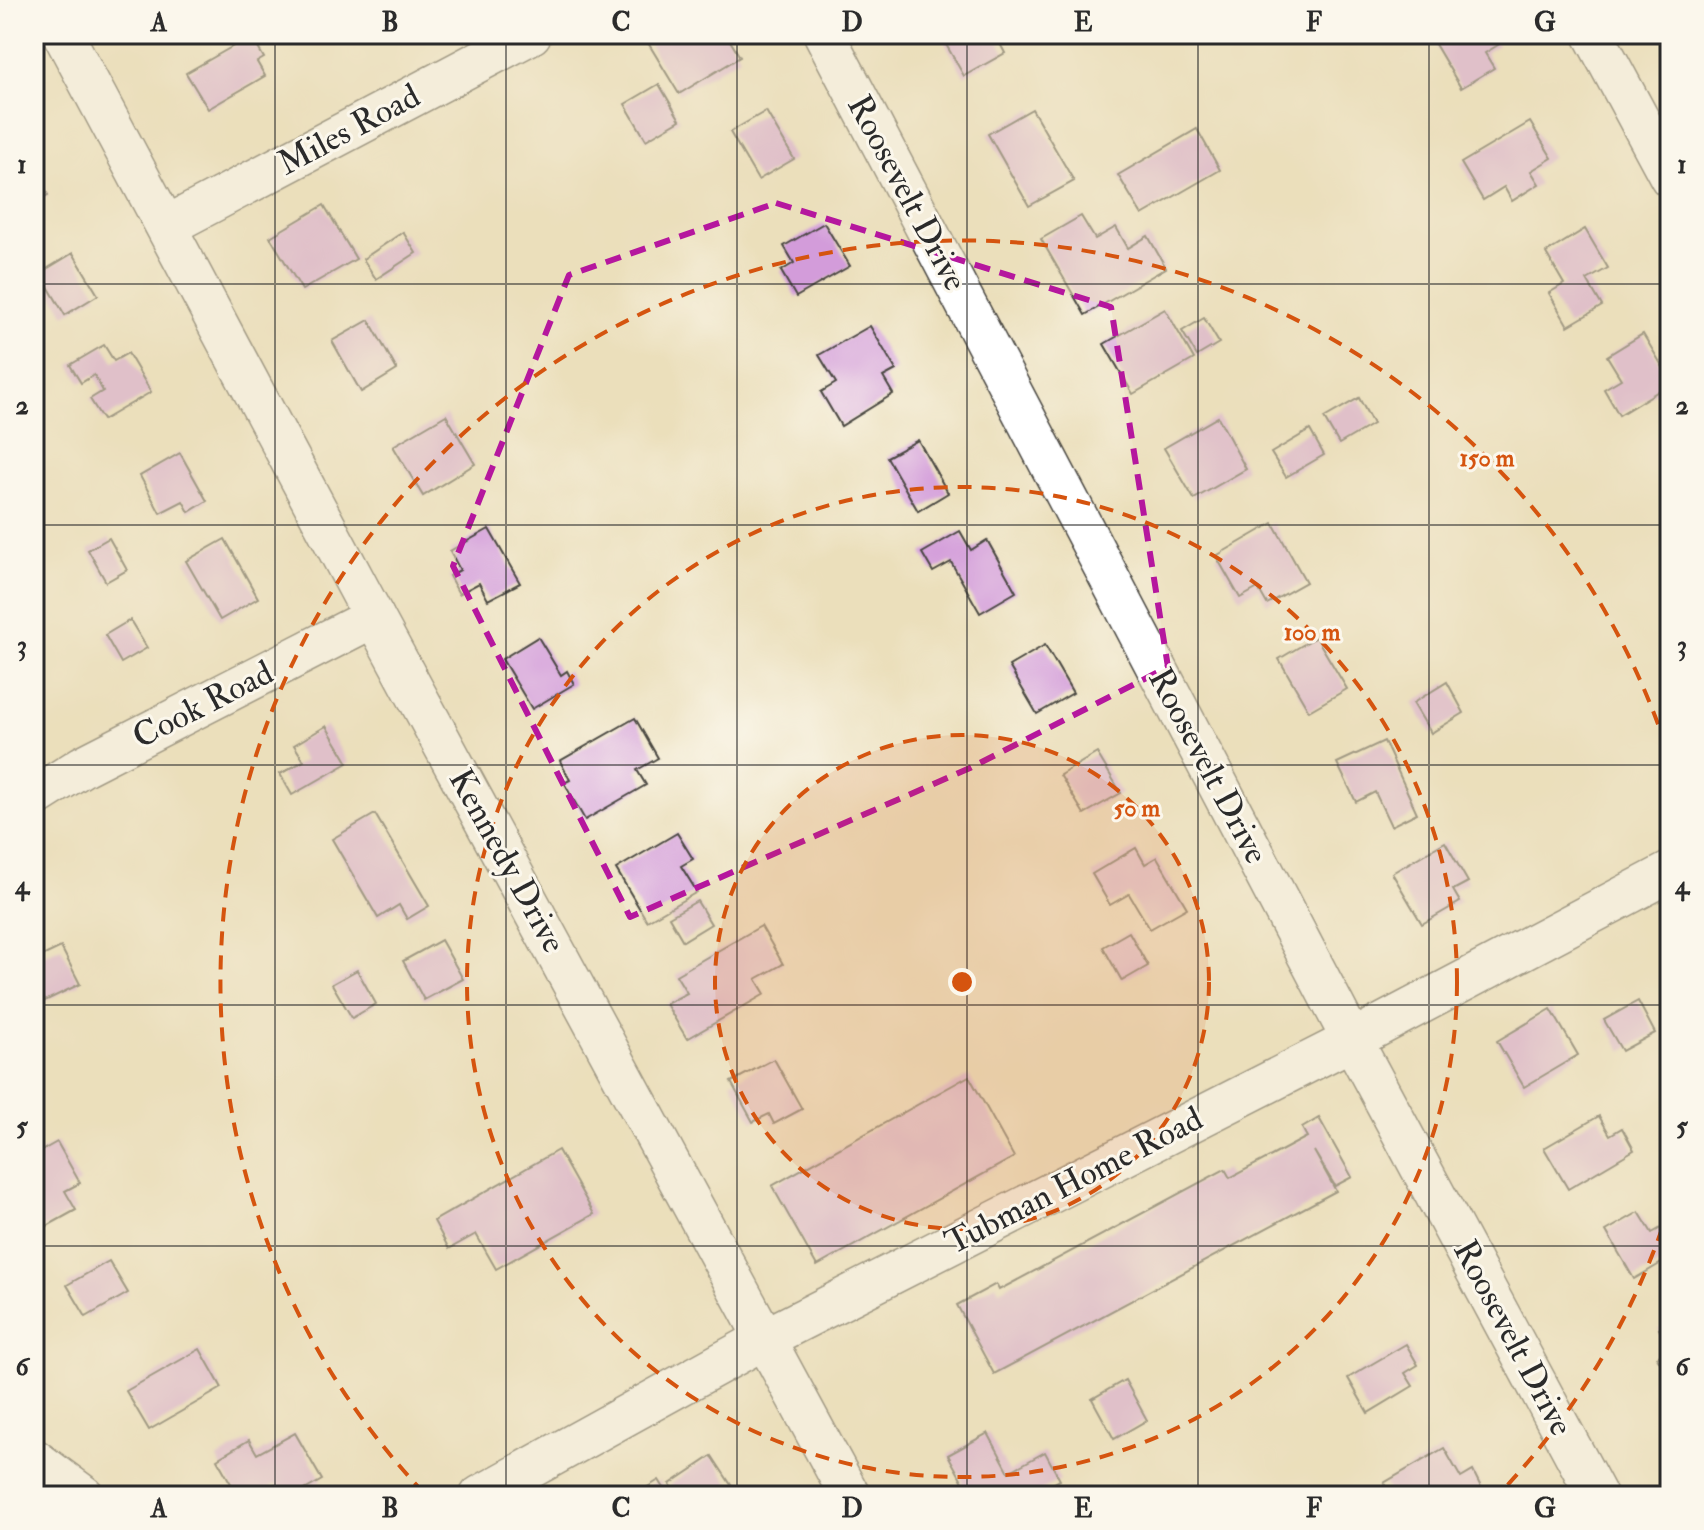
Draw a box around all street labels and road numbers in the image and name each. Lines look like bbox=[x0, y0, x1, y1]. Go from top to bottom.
street label: Miles Road bbox=[271, 75, 428, 185]
street label: Roosevelt Drive bbox=[837, 88, 977, 298]
street label: Cook Road bbox=[126, 651, 281, 759]
street label: Roosevelt Drive bbox=[1138, 661, 1278, 871]
street label: Kennedy Drive bbox=[439, 762, 575, 960]
street label: Tubman Home Road bbox=[938, 1097, 1210, 1264]
street label: Roosevelt Drive bbox=[1443, 1233, 1583, 1443]

